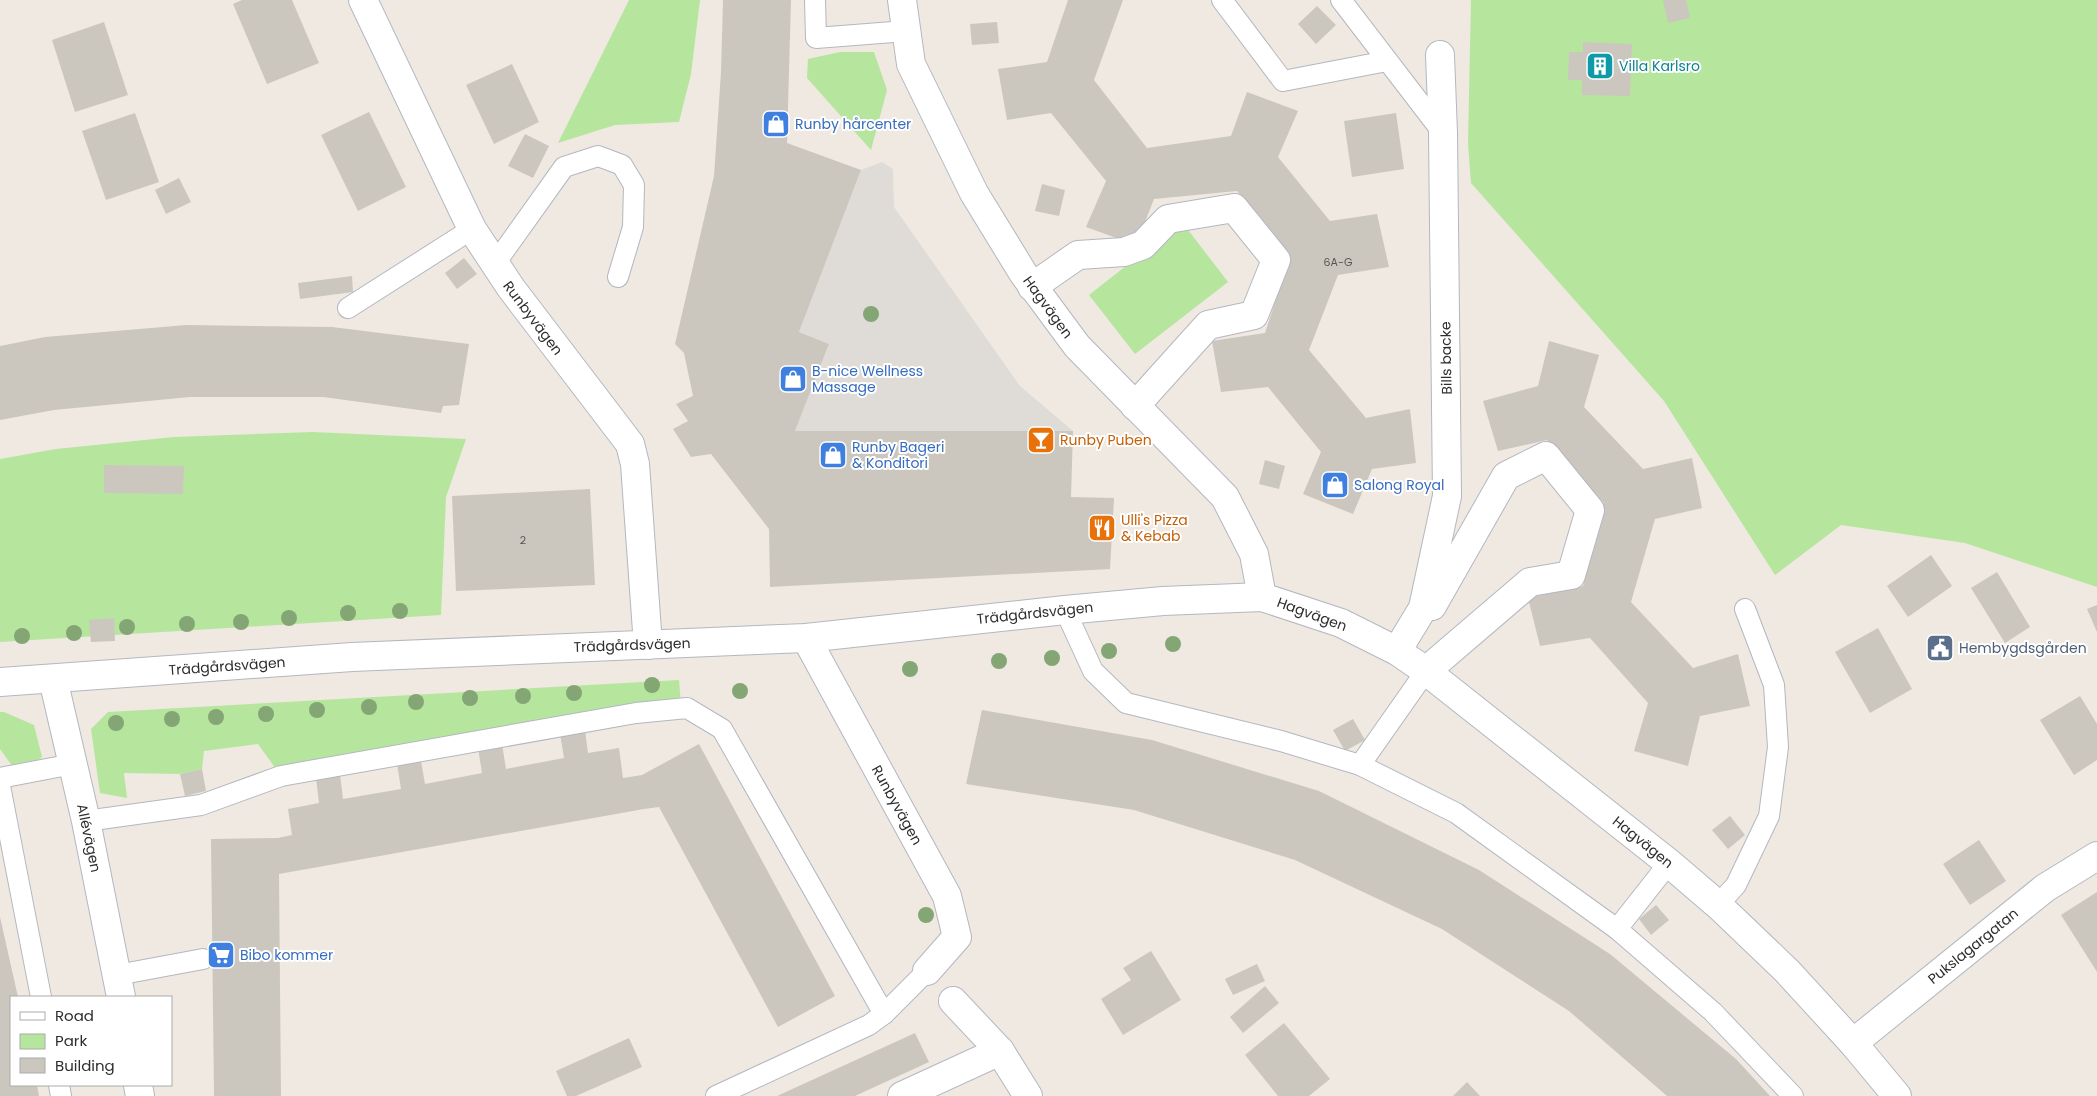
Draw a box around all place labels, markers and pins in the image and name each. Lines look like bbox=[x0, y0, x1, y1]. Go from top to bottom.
building icon: Villa Karlsro bbox=[1585, 51, 1615, 81]
place label: Villa Karlsro bbox=[1619, 56, 1700, 76]
shop icon: Runby hårcenter bbox=[761, 109, 791, 139]
place label: Runby hårcenter bbox=[795, 114, 911, 134]
place label: B-nice Wellness Massage bbox=[812, 361, 923, 397]
shop icon: B-nice Wellness Massage bbox=[778, 364, 808, 394]
bar icon: Runby Puben bbox=[1026, 425, 1056, 455]
place label: Runby Puben bbox=[1060, 430, 1152, 450]
place label: Runby Bageri & Konditori bbox=[852, 437, 944, 473]
shop icon: Runby Bageri & Konditori bbox=[818, 440, 848, 470]
shop icon: Salong Royal bbox=[1320, 470, 1350, 500]
place label: Salong Royal bbox=[1354, 475, 1445, 495]
place label: Ulli's Pizza & Kebab bbox=[1121, 510, 1188, 546]
restaurant icon: Ulli's Pizza & Kebab bbox=[1087, 513, 1117, 543]
public building icon: Hembygdsgården bbox=[1925, 633, 1955, 663]
place label: Hembygdsgården bbox=[1959, 638, 2087, 658]
supermarket icon: Bibo kommer bbox=[206, 940, 236, 970]
place label: Bibo kommer bbox=[240, 945, 333, 965]

